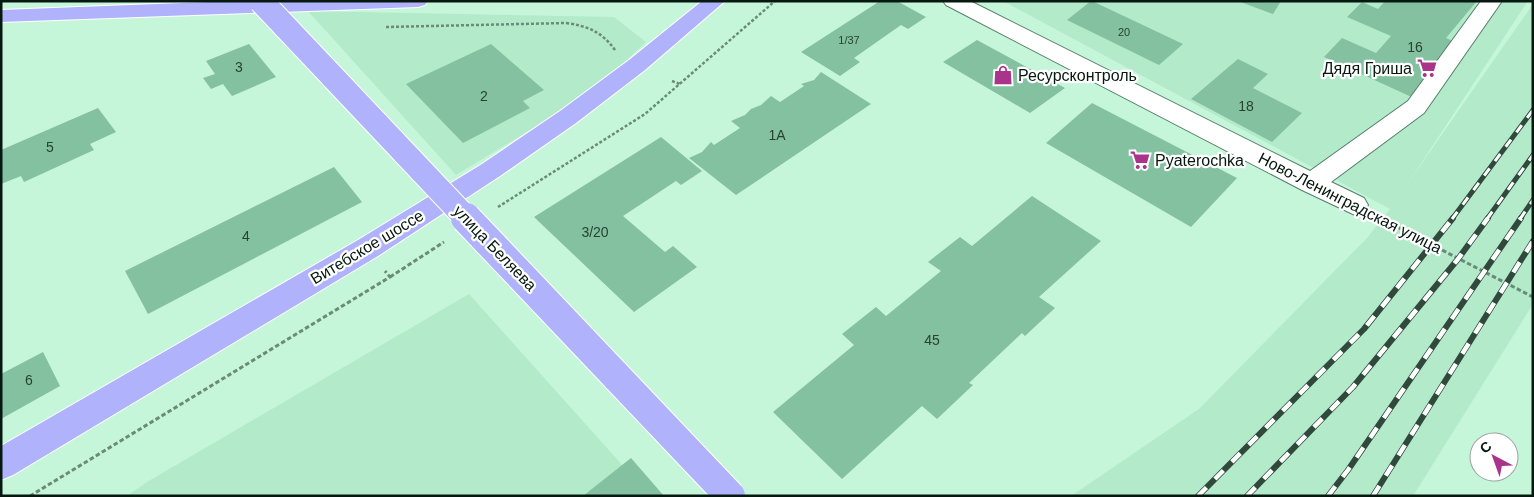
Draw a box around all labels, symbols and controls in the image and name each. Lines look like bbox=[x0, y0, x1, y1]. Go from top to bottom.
house number: 20 bbox=[1118, 26, 1130, 38]
house number: 1/37 bbox=[838, 34, 860, 46]
house number: 16 bbox=[1407, 39, 1423, 55]
supermarket icon: Дядя Гриша bbox=[1416, 57, 1438, 79]
house number: 3 bbox=[235, 59, 243, 75]
place label: Дядя Гриша bbox=[1323, 60, 1412, 77]
shop icon: Ресурсконтроль bbox=[992, 64, 1014, 86]
place label: Ресурсконтроль bbox=[1018, 67, 1137, 84]
house number: 2 bbox=[480, 88, 488, 104]
house number: 18 bbox=[1238, 98, 1254, 114]
house number: 1А bbox=[768, 127, 786, 143]
house number: 5 bbox=[46, 139, 54, 155]
supermarket icon: Pyaterochka bbox=[1129, 149, 1151, 171]
street label: Ново-Ленинградская улица bbox=[1256, 149, 1445, 257]
place label: Pyaterochka bbox=[1155, 152, 1244, 169]
street label: улица Беляева bbox=[450, 202, 540, 294]
street label: Витебское шоссе bbox=[308, 207, 427, 287]
house number: 3/20 bbox=[581, 224, 609, 240]
house number: 4 bbox=[242, 228, 250, 244]
house number: 45 bbox=[924, 332, 940, 348]
house number: 6 bbox=[25, 372, 33, 388]
north arrow bbox=[1469, 432, 1519, 482]
text: С bbox=[1476, 438, 1495, 457]

